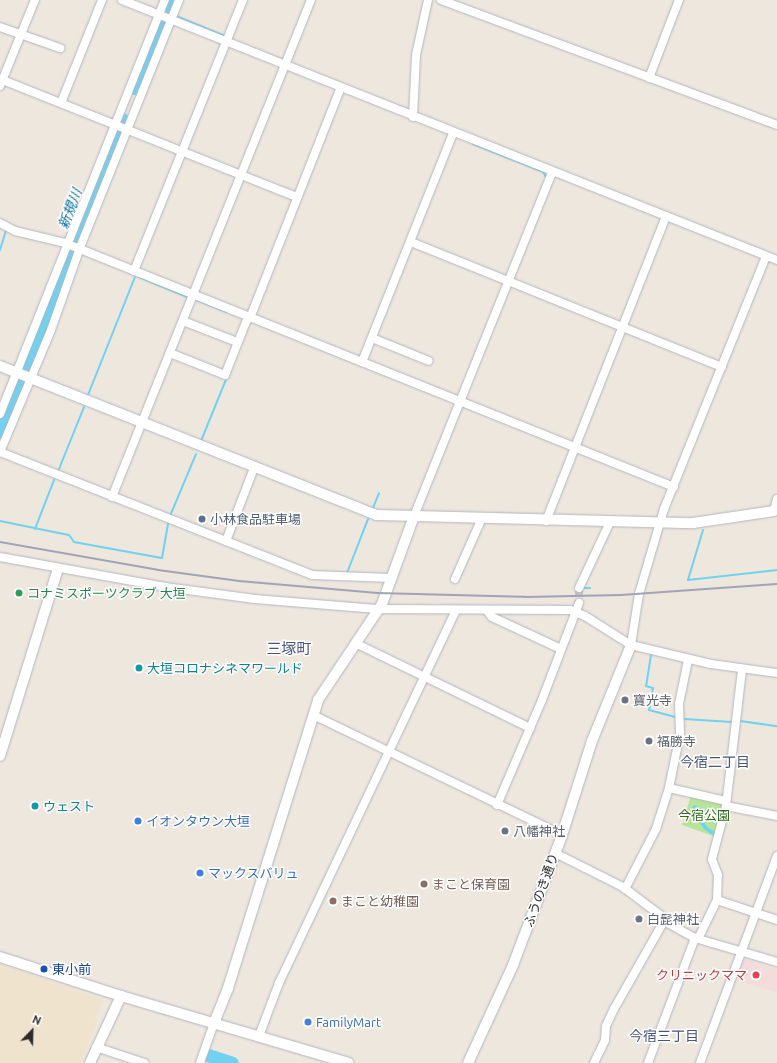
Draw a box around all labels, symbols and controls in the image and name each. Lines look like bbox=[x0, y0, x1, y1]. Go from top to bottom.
water label: 新規川 bbox=[55, 186, 85, 232]
place label: 小林食品駐車場 bbox=[210, 511, 301, 527]
marker: 小林食品駐車場 bbox=[197, 514, 207, 524]
place label: コナミスポーツクラブ 大垣 bbox=[27, 585, 186, 601]
marker: コナミスポーツクラブ 大垣 bbox=[14, 588, 24, 598]
district label: 三塚町 bbox=[267, 640, 311, 658]
place label: 大垣コロナシネマワールド bbox=[147, 660, 303, 676]
marker: 大垣コロナシネマワールド bbox=[134, 663, 144, 673]
place label: 寶光寺 bbox=[633, 692, 672, 708]
marker: 寶光寺 bbox=[620, 695, 630, 705]
place label: 福勝寺 bbox=[657, 733, 696, 749]
marker: 福勝寺 bbox=[644, 736, 654, 746]
district label: 今宿二丁目 bbox=[680, 754, 750, 770]
place label: ウェスト bbox=[43, 798, 95, 814]
marker: ウェスト bbox=[30, 801, 40, 811]
park label: 今宿公園 bbox=[678, 807, 730, 823]
place label: イオンタウン大垣 bbox=[146, 813, 250, 829]
marker: イオンタウン大垣 bbox=[133, 816, 143, 826]
place label: 八幡神社 bbox=[513, 823, 565, 839]
marker: 八幡神社 bbox=[500, 826, 510, 836]
street label: ふうのき通り bbox=[520, 851, 562, 929]
place label: マックスバリュ bbox=[208, 865, 299, 881]
marker: マックスバリュ bbox=[195, 868, 205, 878]
place label: まこと保育園 bbox=[432, 876, 510, 892]
marker: まこと保育園 bbox=[419, 879, 429, 889]
place label: まこと幼稚園 bbox=[341, 893, 419, 909]
marker: まこと幼稚園 bbox=[328, 896, 338, 906]
place label: 白髭神社 bbox=[647, 911, 699, 927]
marker: 白髭神社 bbox=[634, 914, 644, 924]
place label: 東小前 bbox=[52, 961, 91, 977]
marker: 東小前 bbox=[39, 964, 49, 974]
place label: クリニックママ bbox=[656, 967, 747, 983]
marker: クリニックママ bbox=[750, 969, 762, 981]
north arrow bbox=[12, 1011, 52, 1051]
text: N bbox=[31, 1013, 43, 1027]
place label: FamilyMart bbox=[316, 1014, 381, 1030]
marker: FamilyMart bbox=[303, 1017, 313, 1027]
district label: 今宿三丁目 bbox=[629, 1028, 699, 1044]

